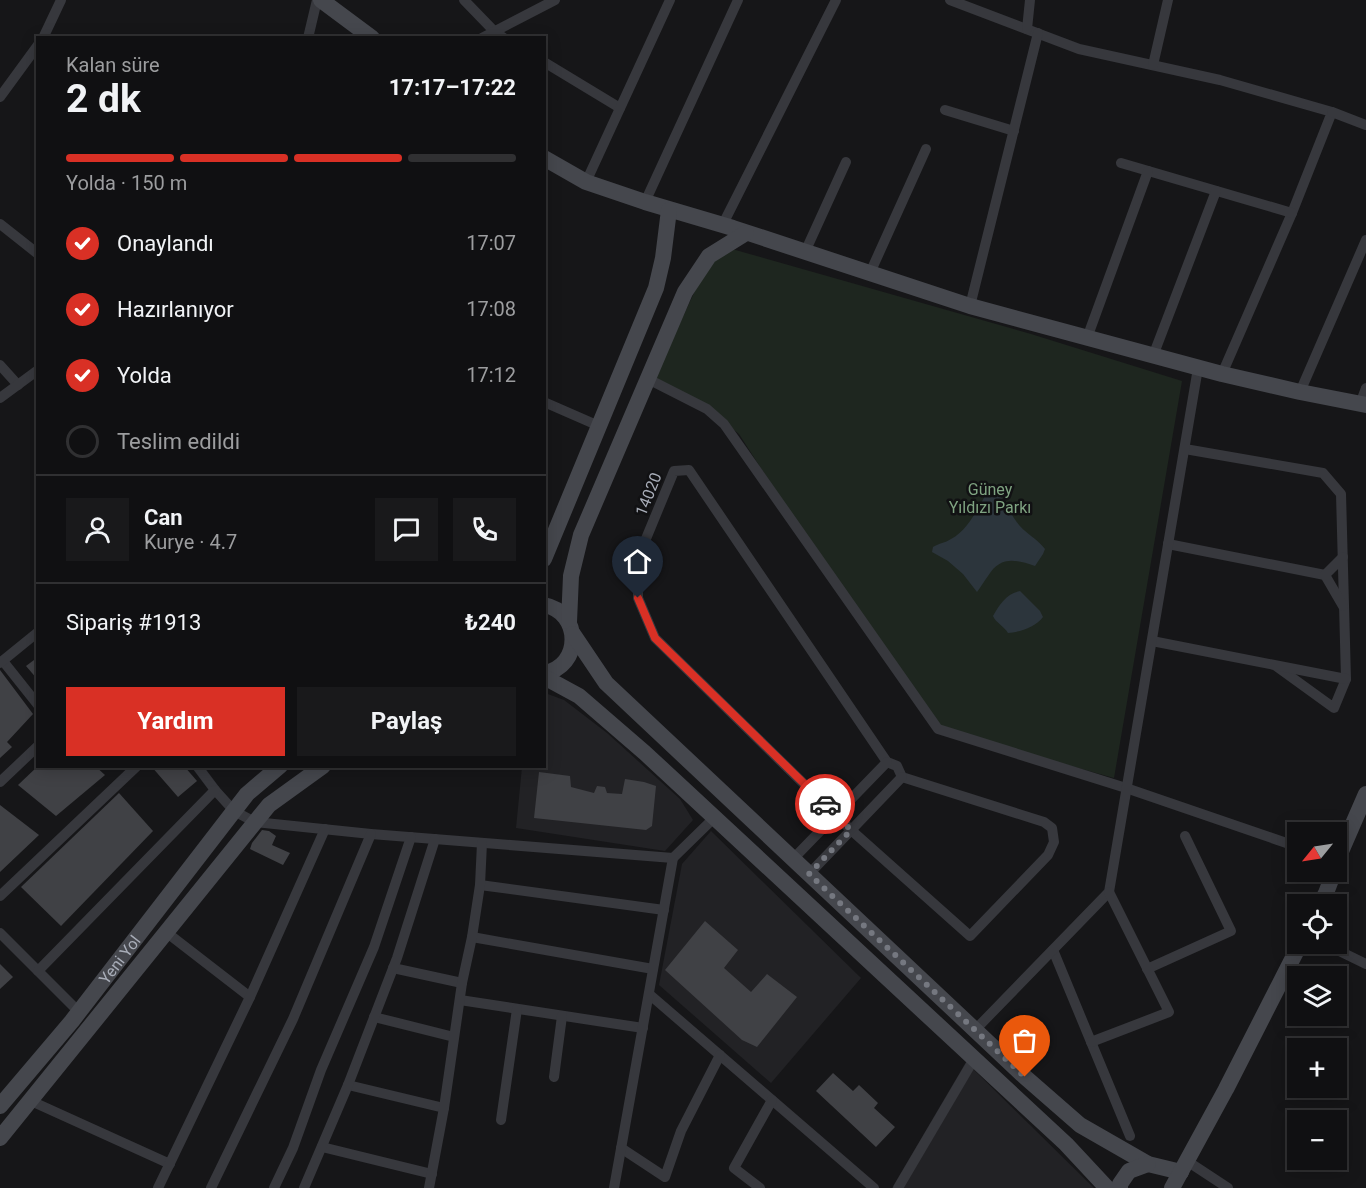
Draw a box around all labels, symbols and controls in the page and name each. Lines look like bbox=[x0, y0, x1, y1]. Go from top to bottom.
text: Kalan süre bbox=[66, 53, 160, 77]
text: 17:17–17:22 bbox=[389, 75, 516, 100]
text: 2 dk bbox=[66, 76, 141, 122]
text: Yolda · 150 m bbox=[66, 171, 187, 195]
icon: check bbox=[66, 227, 99, 260]
text: Onaylandı bbox=[117, 231, 214, 256]
text: 17:07 bbox=[466, 231, 516, 255]
icon: check bbox=[66, 293, 99, 326]
text: Hazırlanıyor bbox=[117, 297, 234, 322]
text: 17:08 bbox=[466, 297, 516, 321]
icon: check bbox=[66, 359, 99, 392]
text: Yolda bbox=[117, 363, 172, 388]
text: 17:12 bbox=[466, 363, 516, 387]
text: Teslim edildi bbox=[117, 429, 240, 454]
street label: 14020 bbox=[631, 470, 666, 519]
park label: Güney Yıldızı Parkı bbox=[949, 480, 1031, 517]
button: person bbox=[66, 498, 129, 561]
button: chat bbox=[375, 498, 438, 561]
button: phone bbox=[453, 498, 516, 561]
text: Can bbox=[144, 505, 183, 530]
text: Kurye · 4.7 bbox=[144, 530, 237, 554]
pin bbox=[612, 536, 663, 598]
icon: home bbox=[621, 545, 654, 578]
text: Sipariş #1913 bbox=[66, 610, 201, 635]
text: ₺240 bbox=[465, 610, 516, 635]
button: Yardım bbox=[66, 687, 285, 756]
button: Paylaş bbox=[297, 687, 516, 756]
courier bbox=[795, 774, 855, 834]
icon: car bbox=[809, 788, 842, 821]
north arrow bbox=[1287, 822, 1347, 882]
map controls bbox=[1287, 822, 1347, 1170]
button: locate bbox=[1287, 894, 1347, 954]
street label: Yeni Yol bbox=[95, 932, 145, 988]
button: layers bbox=[1287, 966, 1347, 1026]
pin bbox=[999, 1015, 1050, 1077]
icon: bag bbox=[1008, 1024, 1041, 1057]
button: + bbox=[1287, 1038, 1347, 1098]
button: − bbox=[1287, 1110, 1347, 1170]

